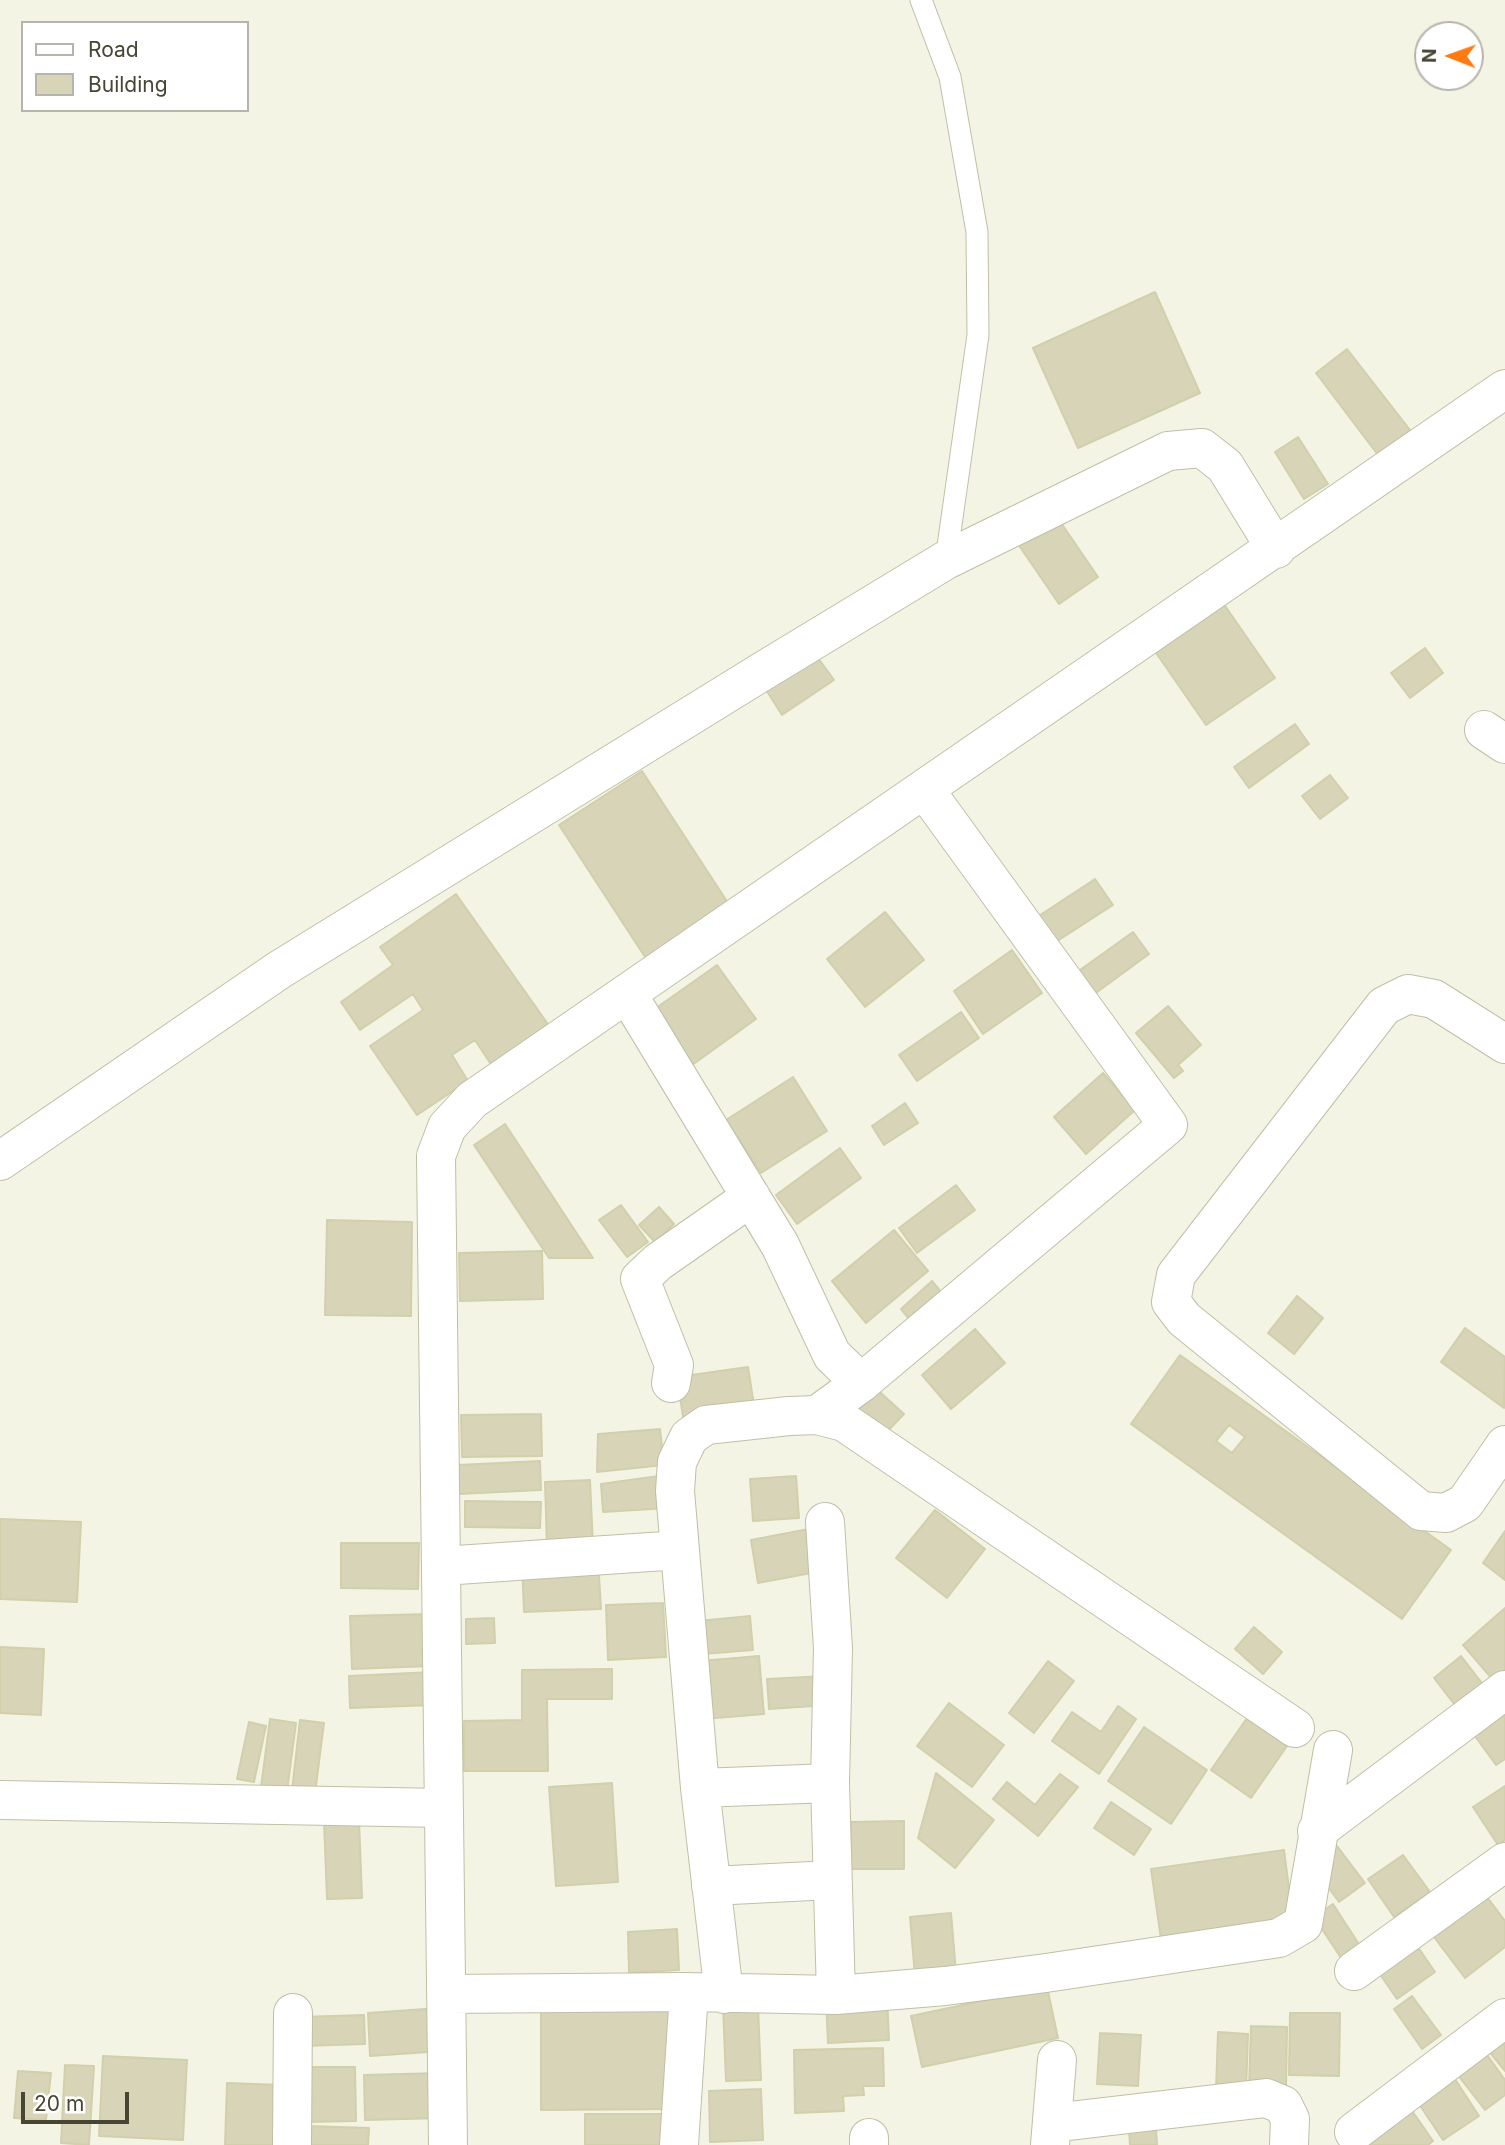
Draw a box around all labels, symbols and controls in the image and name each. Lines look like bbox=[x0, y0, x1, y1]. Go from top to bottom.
legend bbox=[21, 21, 248, 112]
north arrow bbox=[1414, 21, 1484, 91]
text: Road bbox=[88, 37, 139, 62]
text: N bbox=[1418, 48, 1441, 63]
text: Building bbox=[88, 72, 168, 97]
scale bar bbox=[24, 2078, 133, 2122]
text: 20 m bbox=[34, 2091, 84, 2116]

